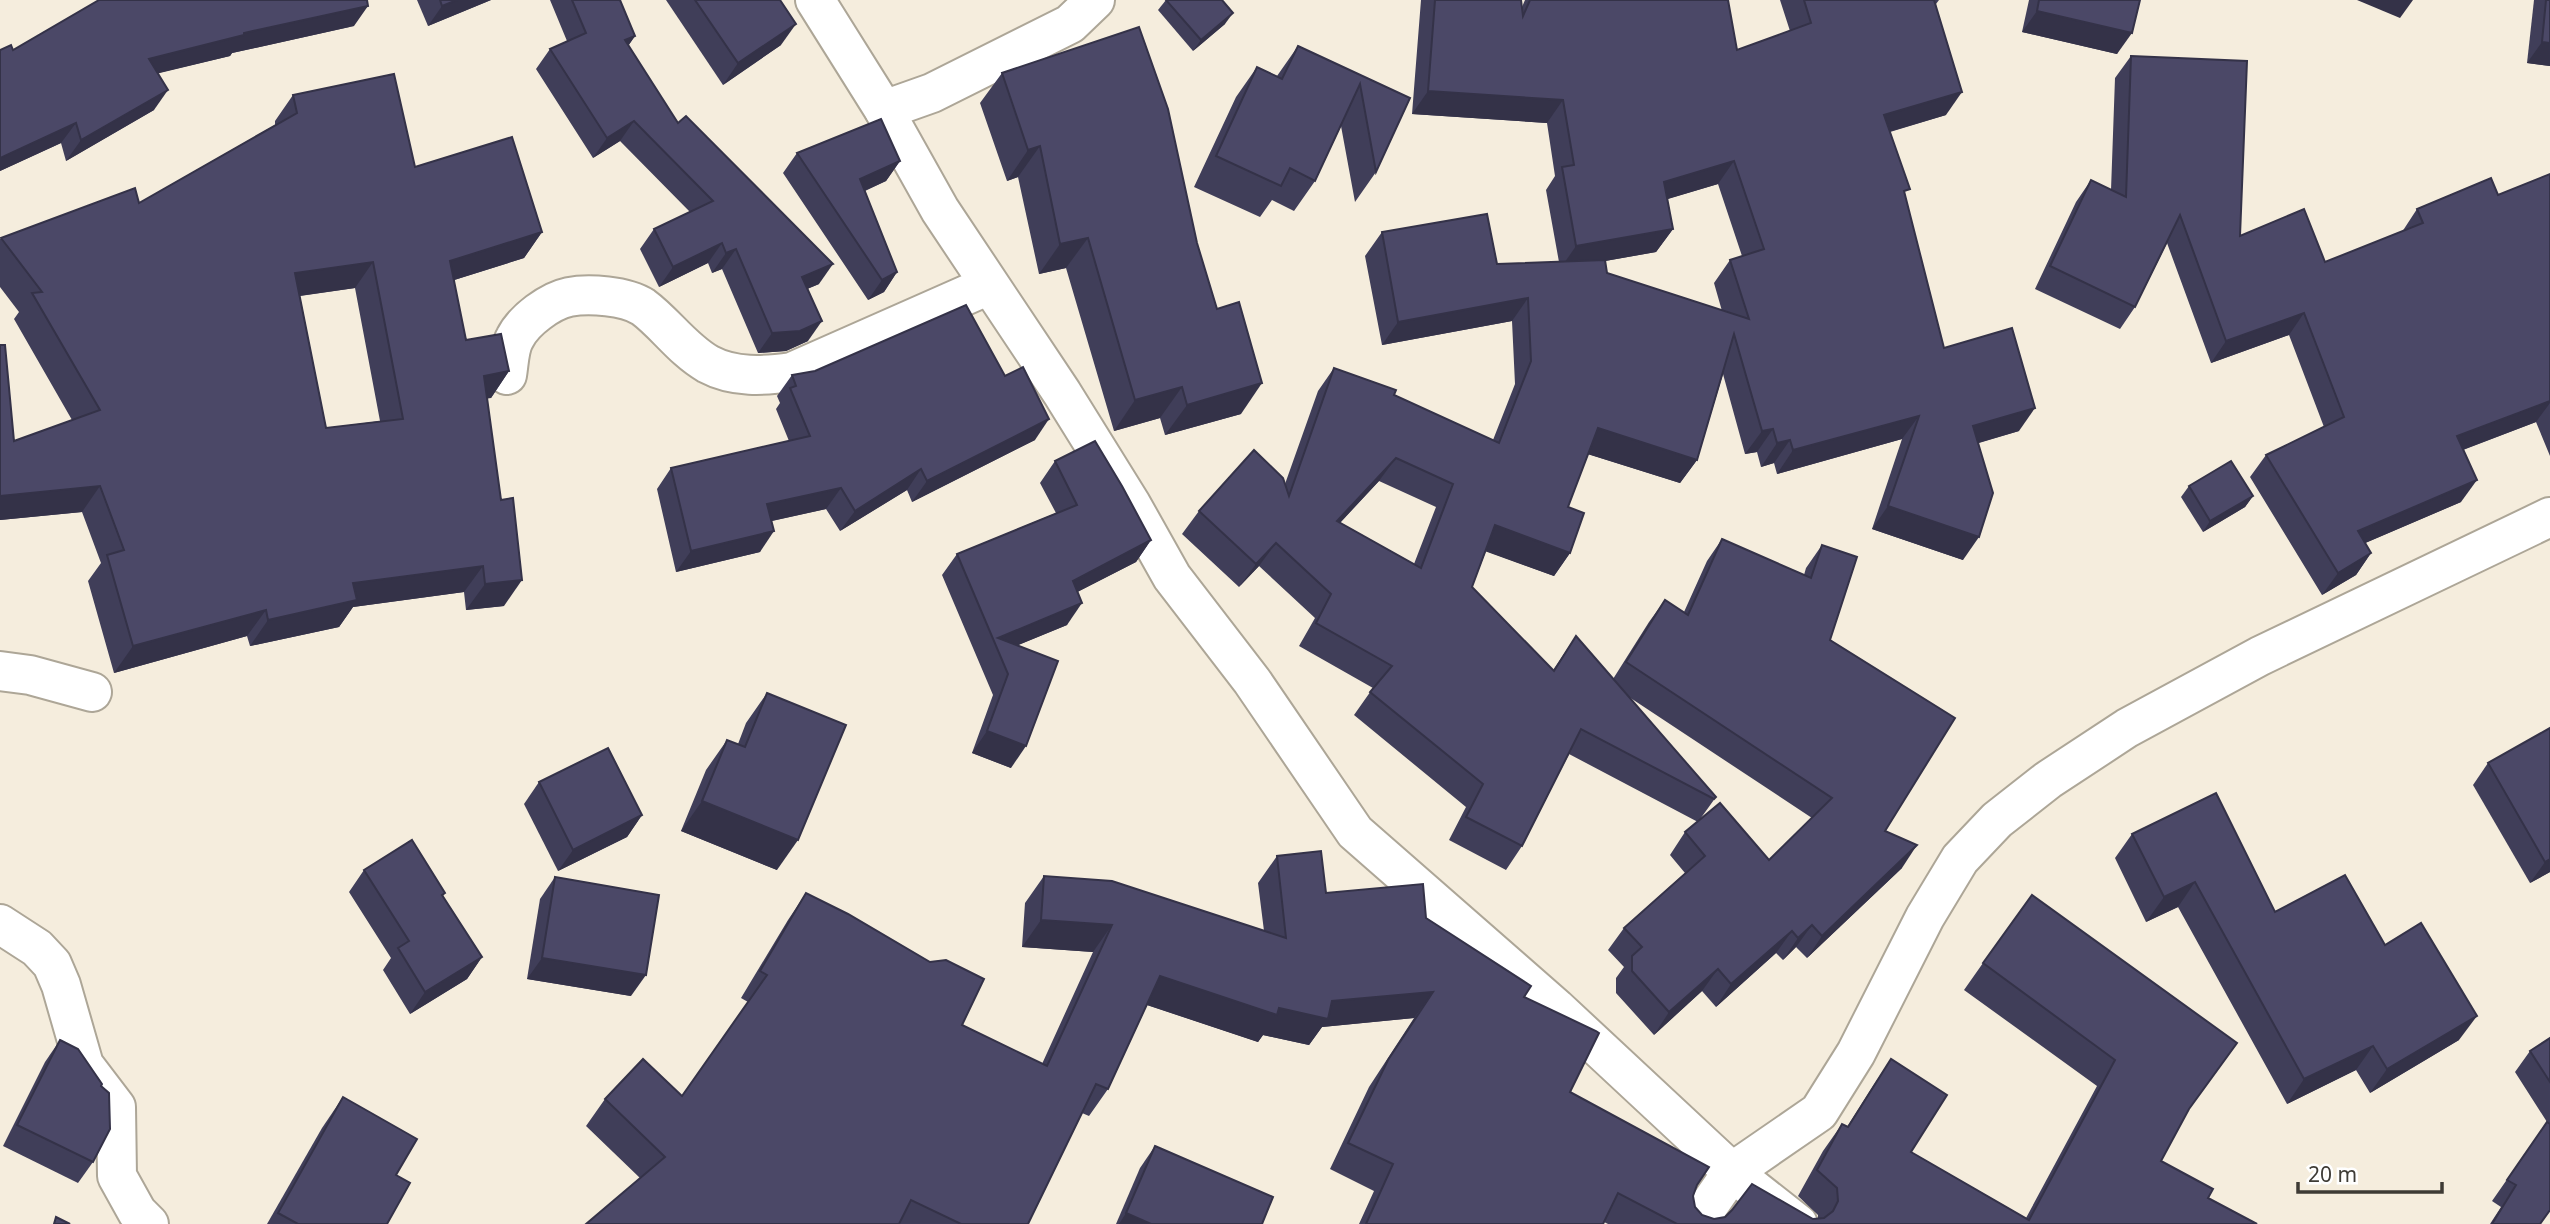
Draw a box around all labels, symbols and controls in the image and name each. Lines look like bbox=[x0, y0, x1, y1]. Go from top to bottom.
scale bar bbox=[2298, 1150, 2442, 1194]
text: 20 m bbox=[2308, 1160, 2357, 1188]

